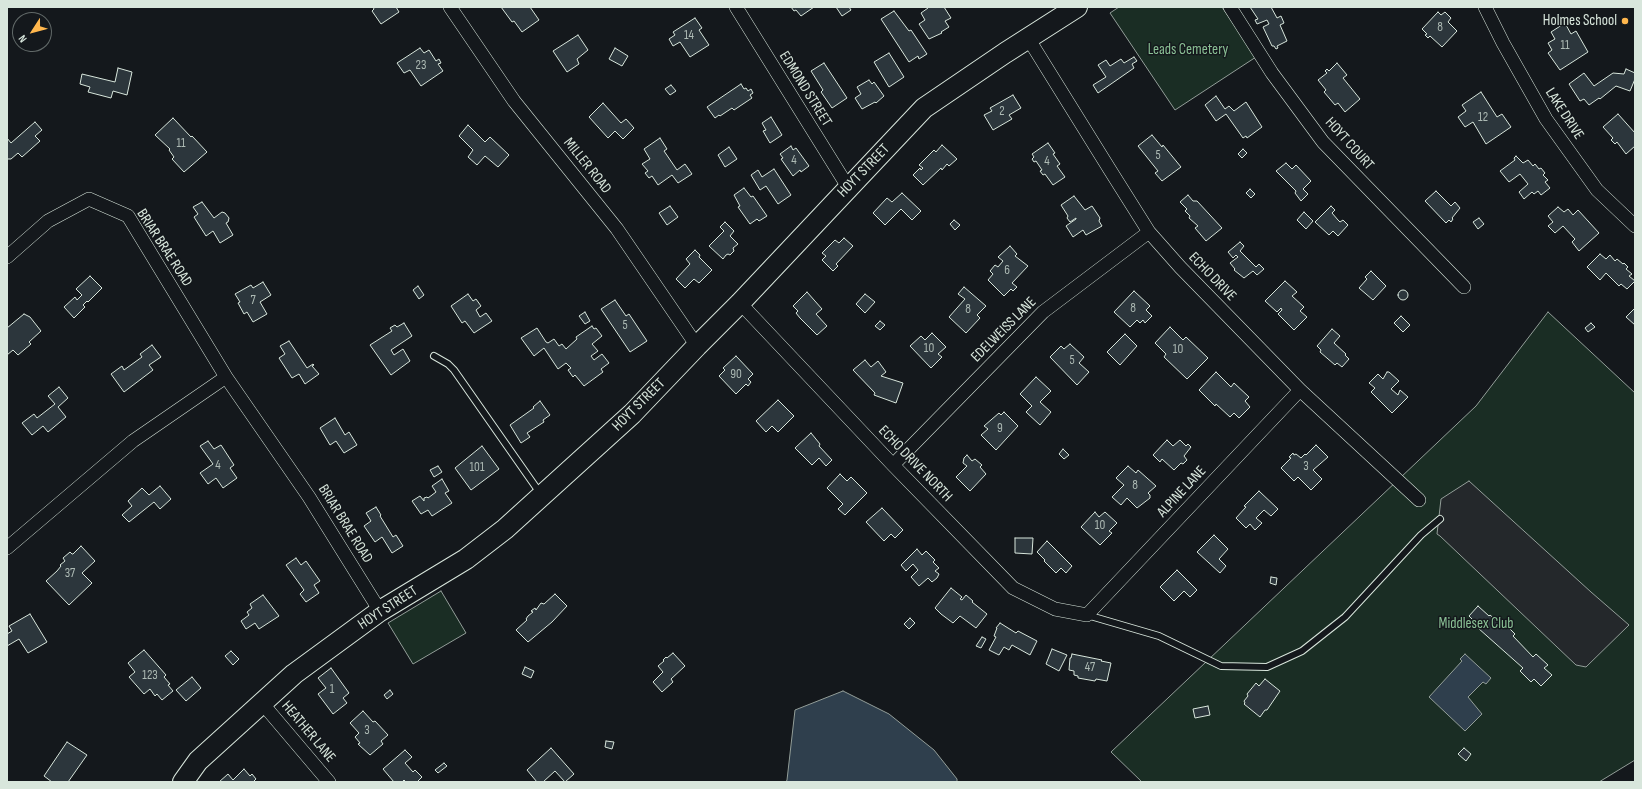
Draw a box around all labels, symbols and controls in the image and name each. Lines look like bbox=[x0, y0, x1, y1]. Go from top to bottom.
north arrow bbox=[12, 12, 52, 52]
place label: Holmes School bbox=[1543, 12, 1617, 30]
marker: Holmes School bbox=[1620, 16, 1630, 26]
house number: 8 bbox=[1437, 20, 1443, 36]
house number: 14 bbox=[684, 28, 694, 44]
text: N bbox=[16, 33, 30, 45]
house number: 11 bbox=[1560, 38, 1570, 54]
park label: Leads Cemetery bbox=[1148, 41, 1228, 59]
street label: EDMOND STREET bbox=[775, 48, 835, 130]
house number: 23 bbox=[416, 58, 426, 74]
street label: LAKE DRIVE bbox=[1541, 85, 1587, 143]
house number: 2 bbox=[999, 104, 1005, 120]
house number: 12 bbox=[1478, 110, 1488, 126]
street label: HOYT COURT bbox=[1321, 114, 1377, 174]
street label: MILLER ROAD bbox=[559, 135, 615, 197]
house number: 11 bbox=[176, 136, 186, 152]
street label: HOYT STREET bbox=[834, 141, 894, 201]
house number: 5 bbox=[1155, 148, 1161, 164]
house number: 4 bbox=[791, 153, 797, 169]
house number: 4 bbox=[1044, 154, 1050, 170]
street label: BRIAR BRAE ROAD bbox=[132, 206, 196, 290]
street label: ECHO DRIVE bbox=[1184, 249, 1240, 305]
house number: 6 bbox=[1004, 263, 1010, 279]
house number: 7 bbox=[250, 293, 256, 309]
street label: EDELWEISS LANE bbox=[968, 294, 1040, 366]
house number: 8 bbox=[1130, 301, 1136, 317]
house number: 8 bbox=[965, 302, 971, 318]
house number: 5 bbox=[622, 318, 628, 334]
house number: 10 bbox=[924, 341, 934, 357]
house number: 10 bbox=[1173, 342, 1183, 358]
house number: 5 bbox=[1069, 353, 1075, 369]
house number: 90 bbox=[730, 367, 742, 383]
street label: HOYT STREET bbox=[609, 375, 669, 435]
house number: 9 bbox=[997, 421, 1003, 437]
street label: ECHO DRIVE NORTH bbox=[874, 422, 956, 506]
house number: 4 bbox=[215, 458, 221, 474]
house number: 3 bbox=[1303, 459, 1309, 475]
house number: 101 bbox=[470, 460, 484, 476]
street label: ALPINE LANE bbox=[1154, 463, 1210, 521]
house number: 8 bbox=[1132, 478, 1138, 494]
street label: BRIAR BRAE ROAD bbox=[314, 482, 376, 566]
house number: 10 bbox=[1095, 518, 1105, 534]
house number: 37 bbox=[65, 566, 75, 582]
street label: HOYT STREET bbox=[355, 582, 421, 634]
park label: Middlesex Club bbox=[1439, 615, 1513, 633]
house number: 47 bbox=[1085, 660, 1095, 676]
house number: 123 bbox=[142, 668, 158, 684]
house number: 1 bbox=[330, 682, 334, 698]
street label: HEATHER LANE bbox=[277, 698, 339, 766]
house number: 3 bbox=[364, 723, 370, 739]

